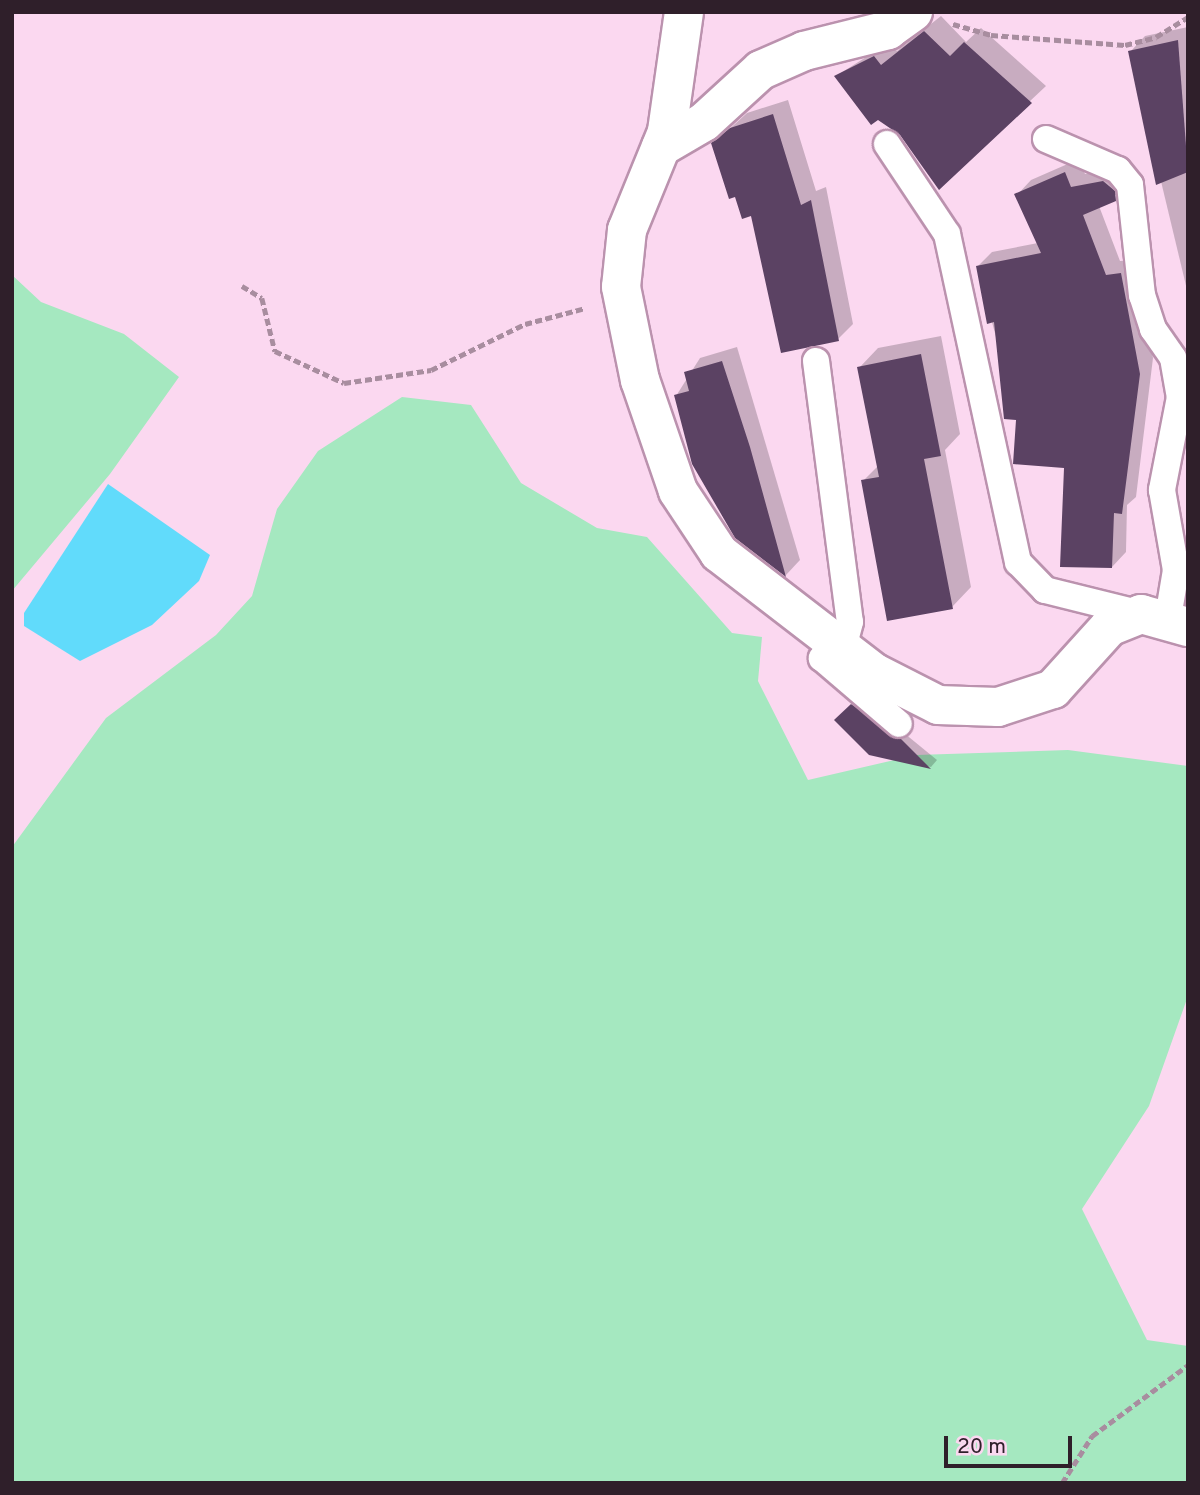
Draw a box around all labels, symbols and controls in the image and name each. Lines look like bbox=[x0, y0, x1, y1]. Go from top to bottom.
scale bar bbox=[948, 1422, 1076, 1466]
text: 20 m bbox=[957, 1434, 1006, 1461]

